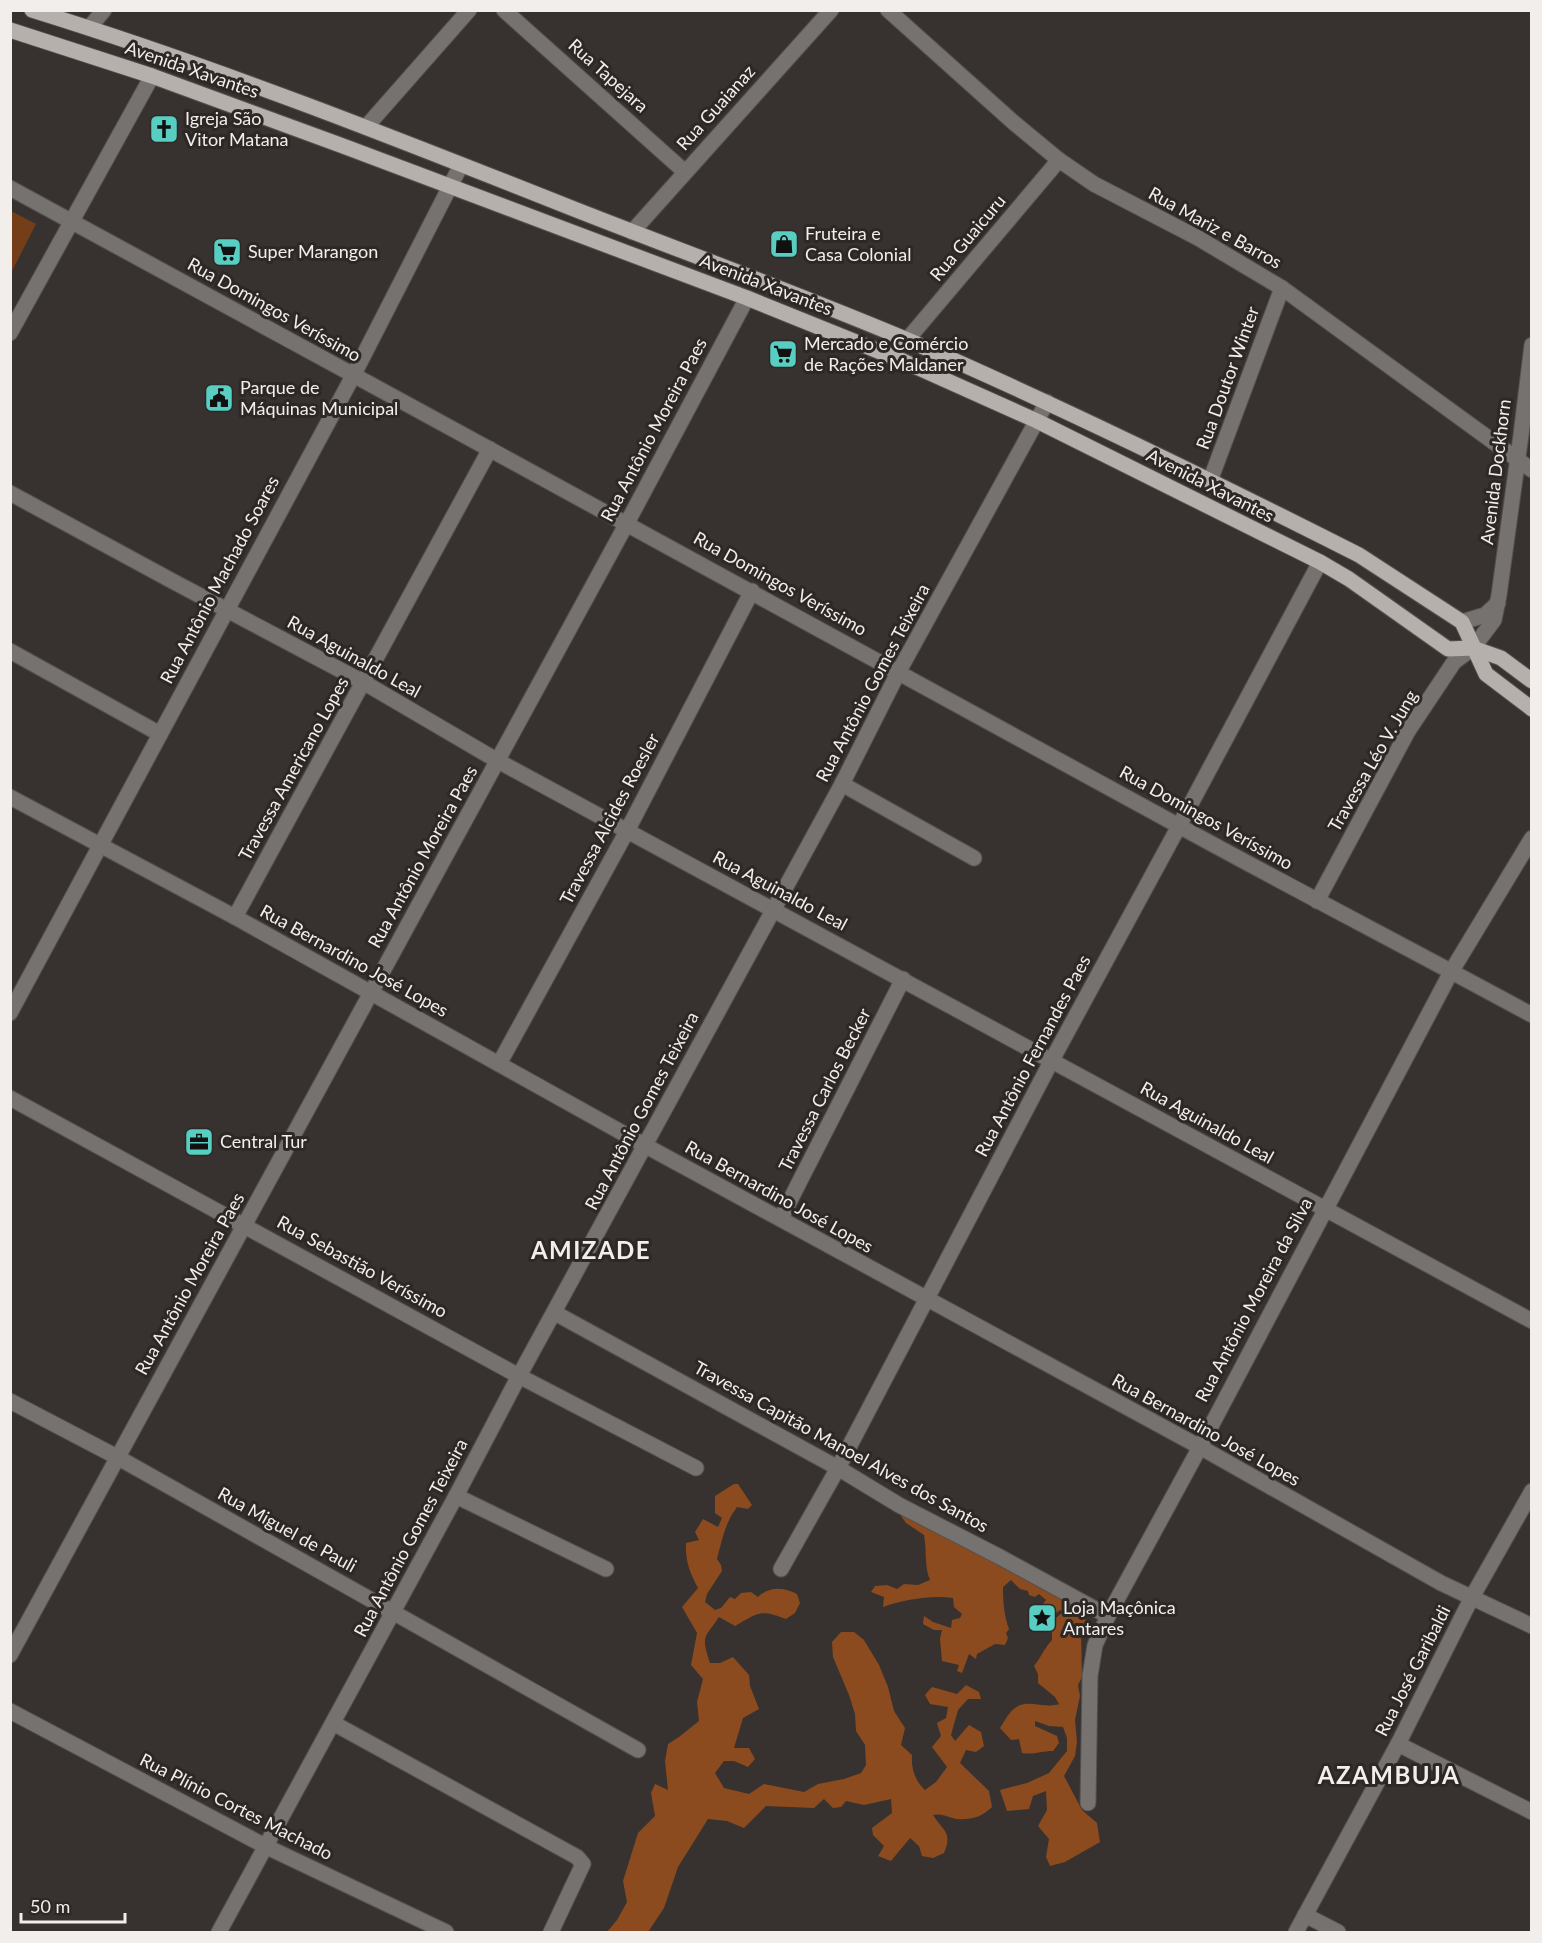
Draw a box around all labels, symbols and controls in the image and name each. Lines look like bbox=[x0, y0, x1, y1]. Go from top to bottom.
street label: Rua Tapejara bbox=[564, 34, 653, 117]
street label: Avenida Xavantes bbox=[123, 36, 262, 102]
street label: Rua Guaianaz bbox=[671, 60, 759, 154]
place label: Igreja São Vitor Matana bbox=[185, 107, 289, 150]
church icon: Igreja São Vitor Matana bbox=[148, 113, 180, 145]
street label: Rua Mariz e Barros bbox=[1145, 181, 1286, 273]
street label: Rua Guaicuru bbox=[925, 190, 1010, 285]
place label: Fruteira e Casa Colonial bbox=[805, 222, 911, 265]
shop icon: Fruteira e Casa Colonial bbox=[768, 228, 800, 260]
supermarket icon: Super Marangon bbox=[211, 236, 243, 268]
place label: Super Marangon bbox=[248, 240, 378, 262]
street label: Avenida Xavantes bbox=[697, 249, 836, 319]
street label: Rua Domingos Veríssimo bbox=[184, 252, 365, 366]
street label: Rua Doutor Winter bbox=[1191, 303, 1263, 452]
place label: Mercado e Comércio de Rações Maldaner bbox=[804, 332, 968, 375]
street label: Rua Antônio Moreira Paes bbox=[595, 334, 711, 525]
supermarket icon: Mercado e Comércio de Rações Maldaner bbox=[767, 338, 799, 370]
place label: Parque de Máquinas Municipal bbox=[240, 376, 398, 419]
public building icon: Parque de Máquinas Municipal bbox=[203, 382, 235, 414]
street label: Avenida Dockhorn bbox=[1475, 398, 1515, 546]
street label: Avenida Xavantes bbox=[1143, 444, 1278, 527]
street label: Rua Antônio Machado Soares bbox=[155, 472, 283, 687]
street label: Rua Domingos Veríssimo bbox=[690, 526, 871, 640]
street label: Rua Antônio Gomes Teixeira bbox=[810, 580, 934, 785]
street label: Rua Aguinaldo Leal bbox=[284, 610, 425, 702]
street label: Travessa Americano Lopes bbox=[233, 673, 353, 864]
street label: Travessa Léo V. Jung bbox=[1323, 686, 1422, 835]
street label: Travessa Alcides Roesler bbox=[555, 729, 664, 908]
street label: Rua Domingos Veríssimo bbox=[1116, 760, 1297, 874]
street label: Rua Antônio Moreira Paes bbox=[363, 761, 482, 952]
street label: Rua Aguinaldo Leal bbox=[709, 845, 852, 935]
street label: Rua Bernardino José Lopes bbox=[257, 899, 453, 1021]
street label: Rua Antônio Fernandes Paes bbox=[970, 951, 1095, 1160]
street label: Travessa Carlos Becker bbox=[773, 1004, 875, 1175]
street label: Rua Antônio Gomes Teixeira bbox=[579, 1008, 703, 1213]
street label: Rua Aguinaldo Leal bbox=[1137, 1076, 1278, 1168]
office icon: Central Tur bbox=[183, 1126, 215, 1158]
place label: Central Tur bbox=[220, 1130, 307, 1152]
street label: Rua Bernardino José Lopes bbox=[682, 1135, 878, 1257]
street label: Rua Antônio Moreira Paes bbox=[130, 1188, 249, 1379]
street label: Rua Antônio Moreira da Silva bbox=[1190, 1194, 1316, 1405]
street label: Rua Sebastião Veríssimo bbox=[274, 1210, 451, 1322]
district label: AMIZADE bbox=[530, 1235, 651, 1264]
street label: Travessa Capitão Manoel Alves dos Santos bbox=[690, 1356, 993, 1537]
street label: Rua Bernardino José Lopes bbox=[1109, 1368, 1305, 1490]
street label: Rua Antônio Gomes Teixeira bbox=[348, 1435, 472, 1640]
street label: Rua Miguel de Pauli bbox=[214, 1482, 361, 1576]
place label: Loja Maçônica Antares bbox=[1063, 1596, 1176, 1639]
street label: Rua José Garibaldi bbox=[1370, 1601, 1455, 1740]
place icon: Loja Maçônica Antares bbox=[1026, 1602, 1058, 1634]
street label: Rua Plínio Cortes Machado bbox=[136, 1748, 336, 1864]
district label: AZAMBUJA bbox=[1317, 1760, 1460, 1789]
scale bar bbox=[21, 1886, 124, 1924]
text: 50 m bbox=[30, 1895, 70, 1917]

